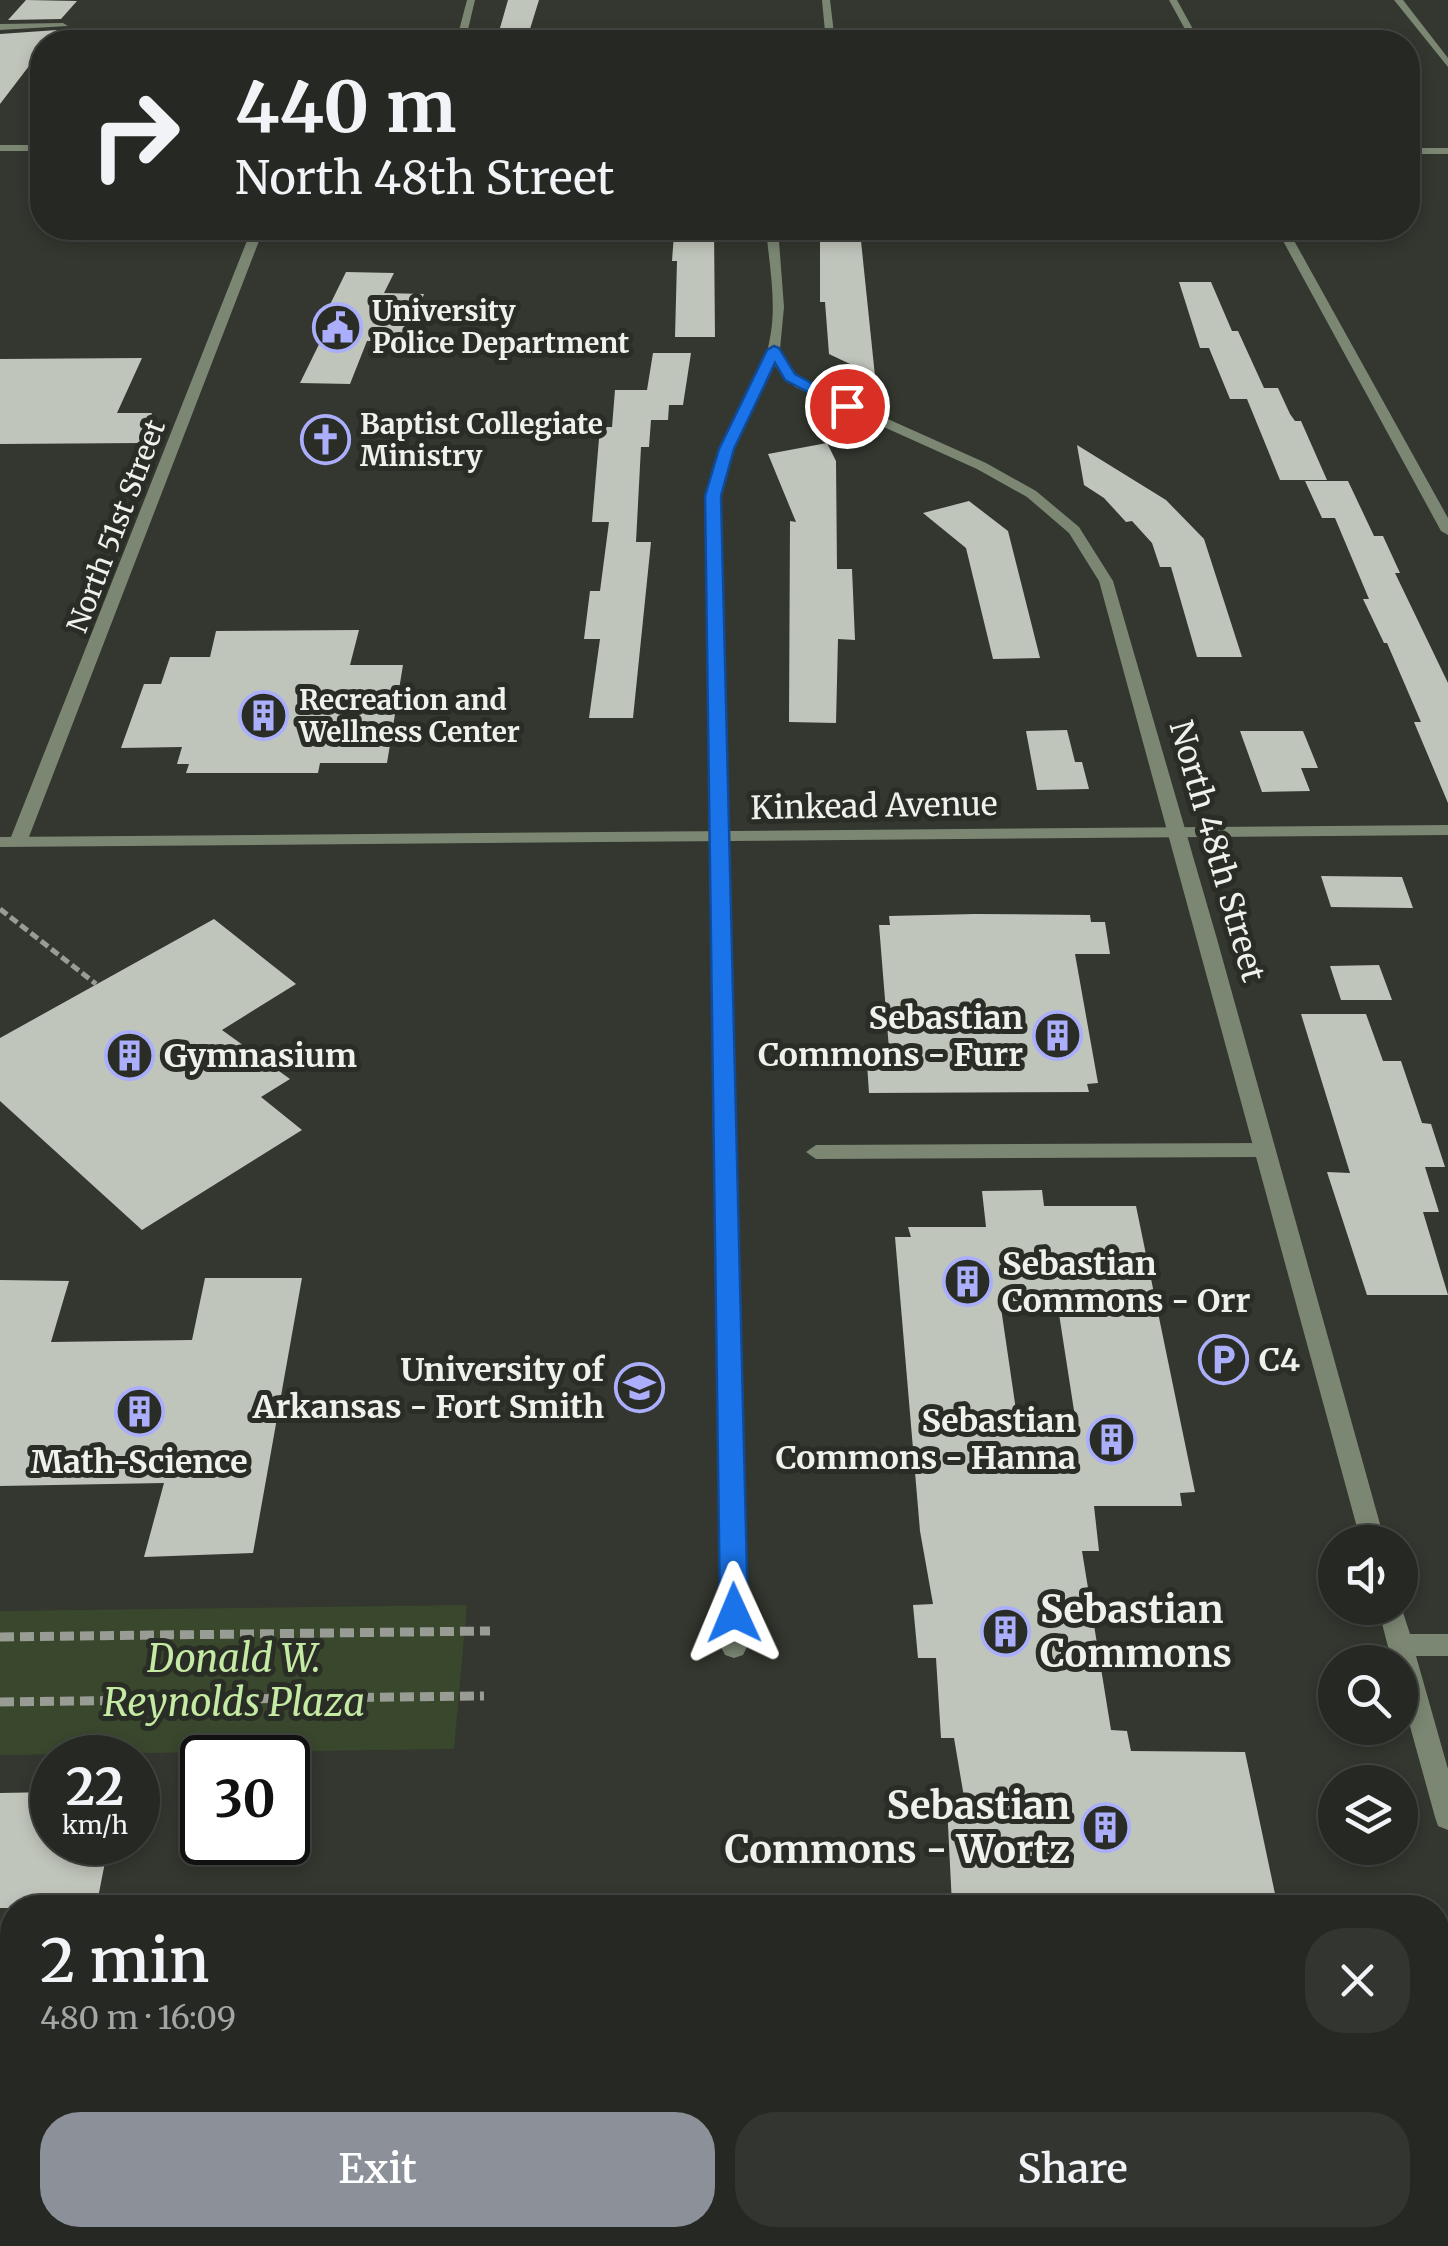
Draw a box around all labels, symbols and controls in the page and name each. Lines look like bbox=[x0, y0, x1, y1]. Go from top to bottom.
text: 440 m bbox=[235, 63, 456, 151]
icon: right bbox=[70, 70, 200, 200]
text: North 48th Street bbox=[235, 150, 614, 206]
place label: University Police Department bbox=[372, 293, 629, 361]
public building icon: University Police Department bbox=[311, 301, 363, 353]
pin bbox=[805, 364, 890, 449]
icon: arrive bbox=[820, 379, 875, 434]
place label: Baptist Collegiate Ministry bbox=[360, 406, 603, 474]
street label: North 51st Street bbox=[59, 414, 173, 638]
church icon: Baptist Collegiate Ministry bbox=[299, 414, 351, 466]
place label: Recreation and Wellness Center bbox=[298, 682, 520, 750]
building icon: Recreation and Wellness Center bbox=[238, 690, 290, 742]
street label: North 48th Street bbox=[1161, 716, 1274, 987]
street label: Kinkead Avenue bbox=[750, 784, 998, 828]
place label: Sebastian Commons - Furr bbox=[758, 998, 1023, 1075]
building icon: Sebastian Commons - Furr bbox=[1032, 1010, 1084, 1062]
building icon: Gymnasium bbox=[103, 1030, 155, 1082]
place label: Gymnasium bbox=[164, 1036, 357, 1076]
place label: Sebastian Commons - Orr bbox=[1002, 1244, 1250, 1321]
building icon: Sebastian Commons - Orr bbox=[941, 1256, 993, 1308]
parking icon: C4 bbox=[1198, 1334, 1250, 1386]
place label: C4 bbox=[1259, 1340, 1300, 1380]
place label: University of Arkansas - Fort Smith bbox=[252, 1350, 605, 1427]
school or university icon: University of Arkansas - Fort Smith bbox=[613, 1362, 665, 1414]
building icon: Math-Science bbox=[113, 1386, 165, 1438]
place label: Sebastian Commons - Hanna bbox=[776, 1401, 1076, 1478]
building icon: Sebastian Commons - Hanna bbox=[1085, 1413, 1137, 1465]
place label: Math-Science bbox=[31, 1442, 247, 1482]
map controls bbox=[1318, 1525, 1418, 1865]
button: sound bbox=[1318, 1525, 1418, 1625]
position arrow bbox=[682, 1561, 786, 1665]
place label: Sebastian Commons bbox=[1040, 1586, 1232, 1677]
building icon: Sebastian Commons bbox=[979, 1605, 1031, 1657]
park label: Donald W. Reynolds Plaza bbox=[103, 1635, 365, 1726]
button: search bbox=[1318, 1645, 1418, 1745]
speed limit sign: 30 bbox=[180, 1735, 310, 1865]
text: 22 bbox=[66, 1756, 124, 1819]
button: layers bbox=[1318, 1765, 1418, 1865]
place label: Sebastian Commons - Wortz bbox=[725, 1782, 1070, 1873]
building icon: Sebastian Commons - Wortz bbox=[1079, 1801, 1131, 1853]
text: km/h bbox=[62, 1809, 128, 1841]
text: 2 min bbox=[40, 1923, 209, 1998]
button: close bbox=[1305, 1928, 1410, 2033]
text: 480 m · 16:09 bbox=[40, 1998, 236, 2038]
button: Exit bbox=[40, 2112, 715, 2227]
button: Share bbox=[735, 2112, 1410, 2227]

